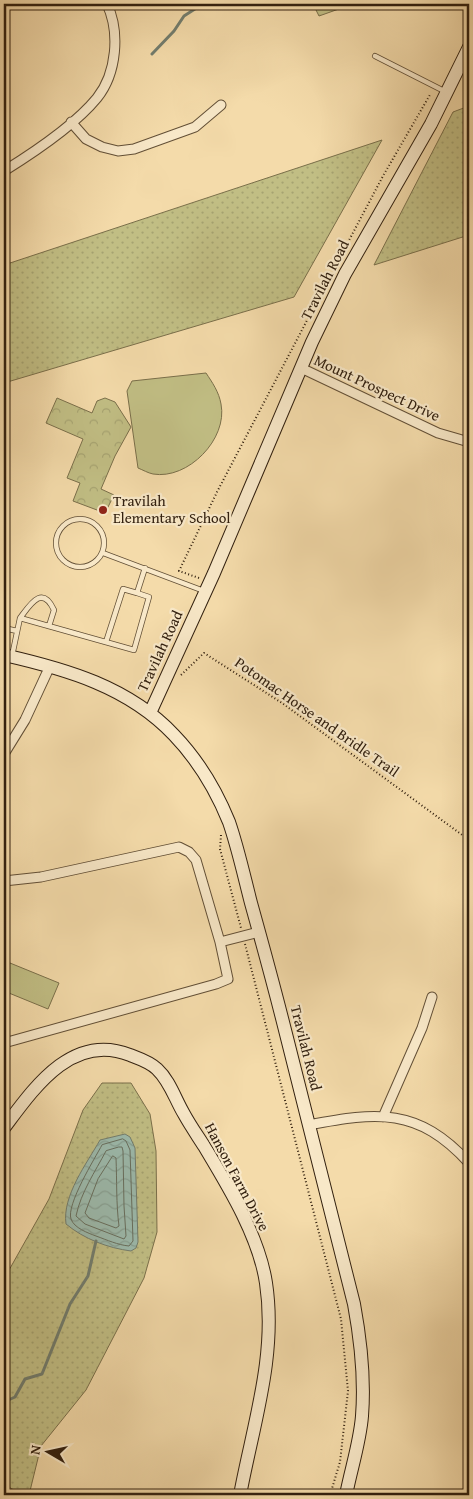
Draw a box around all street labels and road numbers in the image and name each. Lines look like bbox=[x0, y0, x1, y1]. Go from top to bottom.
street label: Travilah Road bbox=[295, 236, 354, 323]
street label: Mount Prospect Drive bbox=[311, 349, 444, 426]
street label: Travilah Road bbox=[132, 607, 188, 695]
street label: Potomac Horse and Bridle Trail bbox=[231, 652, 404, 781]
street label: Travilah Road bbox=[286, 1003, 327, 1093]
street label: Hanson Farm Drive bbox=[200, 1119, 275, 1235]

